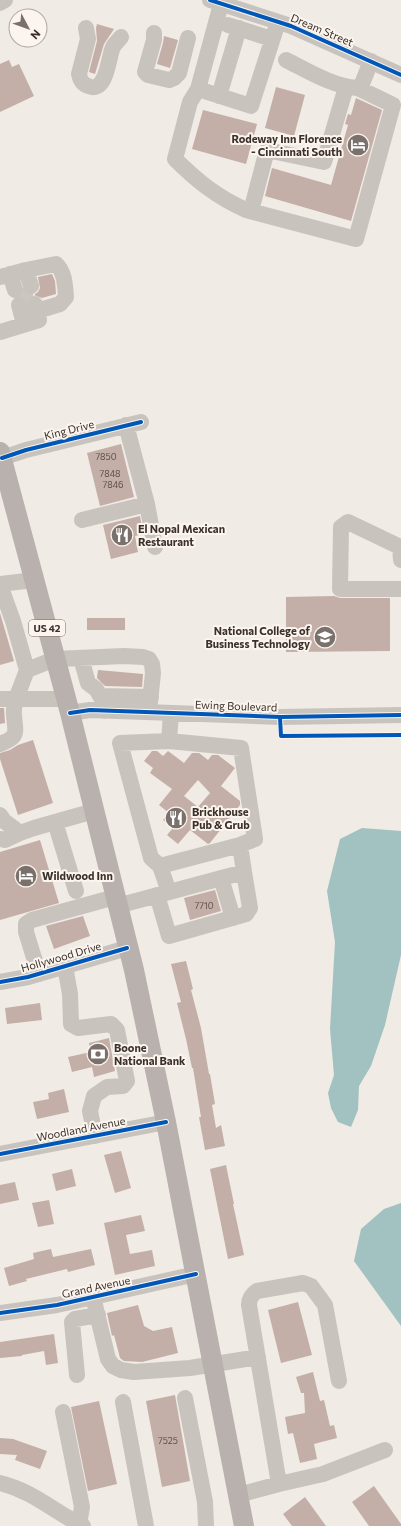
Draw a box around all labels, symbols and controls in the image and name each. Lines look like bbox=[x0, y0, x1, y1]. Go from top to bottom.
north arrow bbox=[8, 8, 48, 48]
street label: Dream Street bbox=[289, 11, 356, 49]
text: N bbox=[28, 28, 44, 42]
place label: Rodeway Inn Florence - Cincinnati South bbox=[231, 132, 342, 158]
hotel icon: Rodeway Inn Florence - Cincinnati South bbox=[345, 132, 371, 158]
street label: King Drive bbox=[42, 417, 95, 442]
house number: 7850 bbox=[95, 451, 117, 462]
house number: 7848 bbox=[99, 468, 121, 479]
house number: 7846 bbox=[102, 479, 124, 490]
restaurant icon: El Nopal Mexican Restaurant bbox=[109, 522, 135, 548]
place label: El Nopal Mexican Restaurant bbox=[138, 522, 225, 548]
road number: US 42 bbox=[29, 620, 65, 636]
place label: National College of Business Technology bbox=[205, 624, 310, 650]
school or university icon: National College of Business Technology bbox=[312, 624, 338, 650]
street label: Ewing Boulevard bbox=[195, 698, 277, 713]
restaurant icon: Brickhouse Pub & Grub bbox=[163, 805, 189, 831]
place label: Brickhouse Pub & Grub bbox=[192, 805, 250, 831]
hotel icon: Wildwood Inn bbox=[13, 863, 39, 889]
place label: Wildwood Inn bbox=[42, 869, 113, 882]
house number: 7710 bbox=[194, 900, 214, 911]
street label: Hollywood Drive bbox=[19, 939, 103, 974]
bank icon: Boone National Bank bbox=[85, 1041, 111, 1067]
place label: Boone National Bank bbox=[114, 1041, 186, 1067]
street label: Woodland Avenue bbox=[36, 1114, 126, 1143]
street label: Grand Avenue bbox=[61, 1273, 131, 1300]
house number: 7525 bbox=[158, 1435, 178, 1446]

